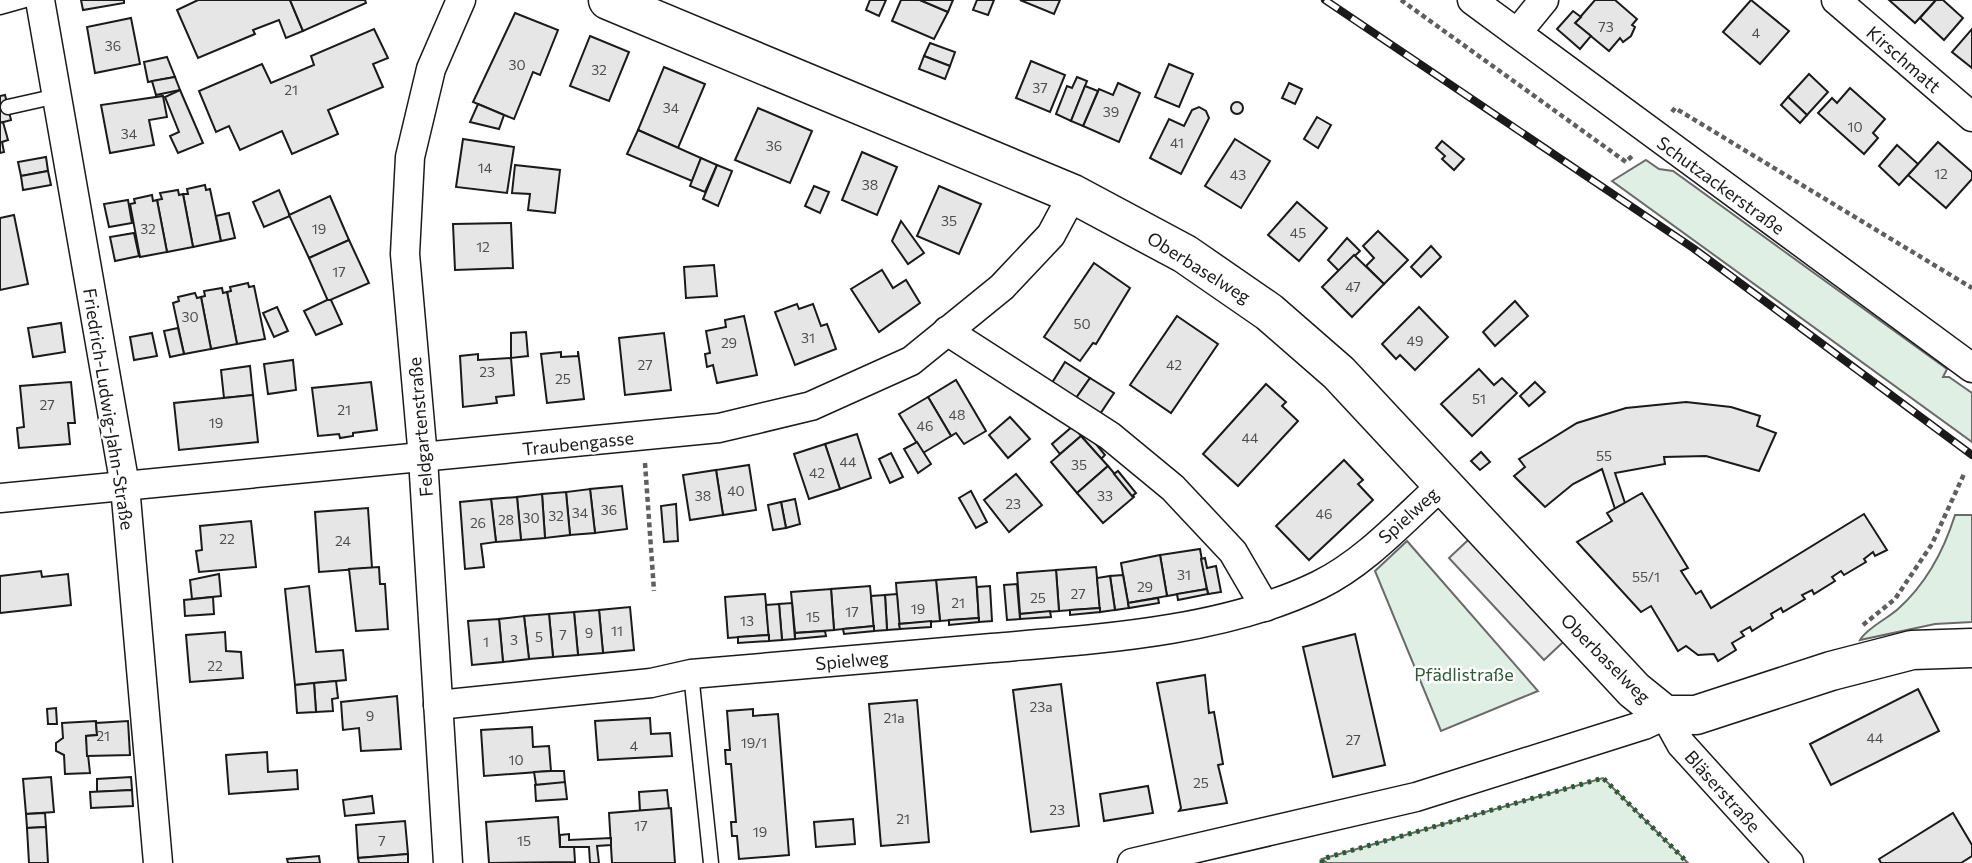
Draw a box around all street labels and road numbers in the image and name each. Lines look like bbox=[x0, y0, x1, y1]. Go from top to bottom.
street label: Kirschmatt bbox=[1862, 21, 1946, 97]
street label: Schutzackerstraße bbox=[1653, 131, 1789, 239]
street label: Oberbaselweg bbox=[1143, 226, 1255, 308]
street label: Friedrich-Ludwig-Jahn-Straße bbox=[79, 286, 139, 532]
street label: Feldgartenstraße bbox=[403, 356, 437, 498]
street label: Traubengasse bbox=[521, 426, 635, 460]
street label: Spielweg bbox=[1373, 482, 1443, 548]
street label: Oberbaselweg bbox=[1557, 609, 1656, 708]
street label: Spielweg bbox=[815, 646, 890, 674]
street label: Bläserstraße bbox=[1681, 746, 1765, 836]

